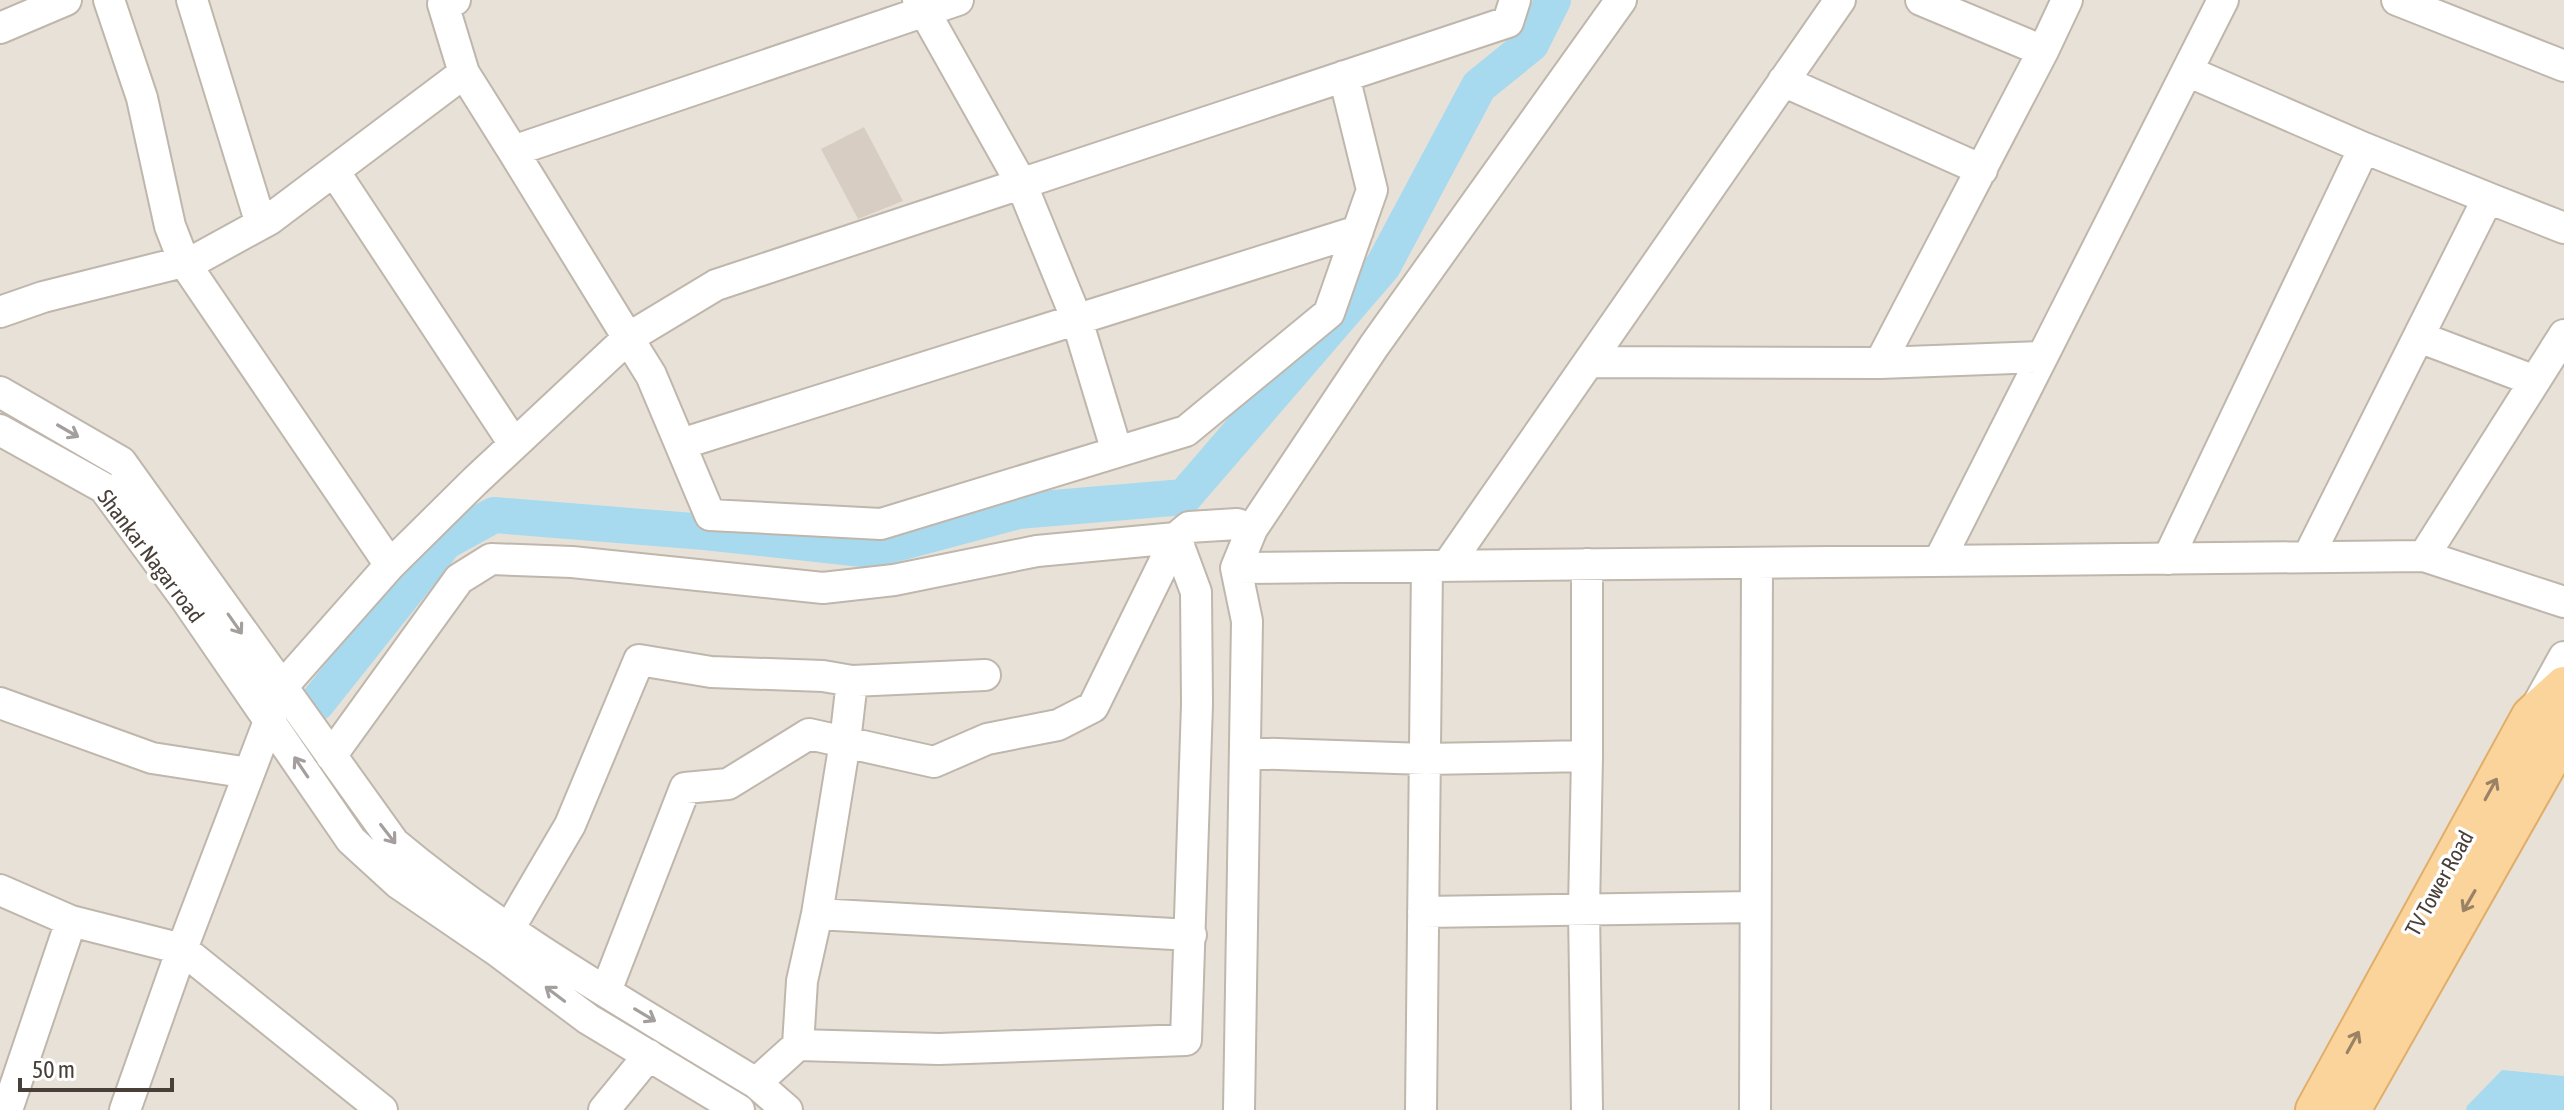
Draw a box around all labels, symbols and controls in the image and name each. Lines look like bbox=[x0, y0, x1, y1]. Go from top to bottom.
one-way arrow bbox=[56, 423, 79, 439]
street label: Shankar Nagar road bbox=[93, 484, 209, 628]
one-way arrow bbox=[227, 612, 244, 634]
one-way arrow bbox=[293, 757, 309, 779]
one-way arrow bbox=[2483, 778, 2499, 801]
one-way arrow bbox=[379, 823, 396, 844]
street label: TV Tower Road bbox=[2399, 826, 2479, 940]
one-way arrow bbox=[2461, 889, 2476, 913]
one-way arrow bbox=[544, 986, 566, 1003]
one-way arrow bbox=[634, 1007, 656, 1024]
one-way arrow bbox=[2345, 1030, 2361, 1054]
scale bar bbox=[20, 1042, 172, 1092]
text: 50 m bbox=[32, 1056, 75, 1083]

